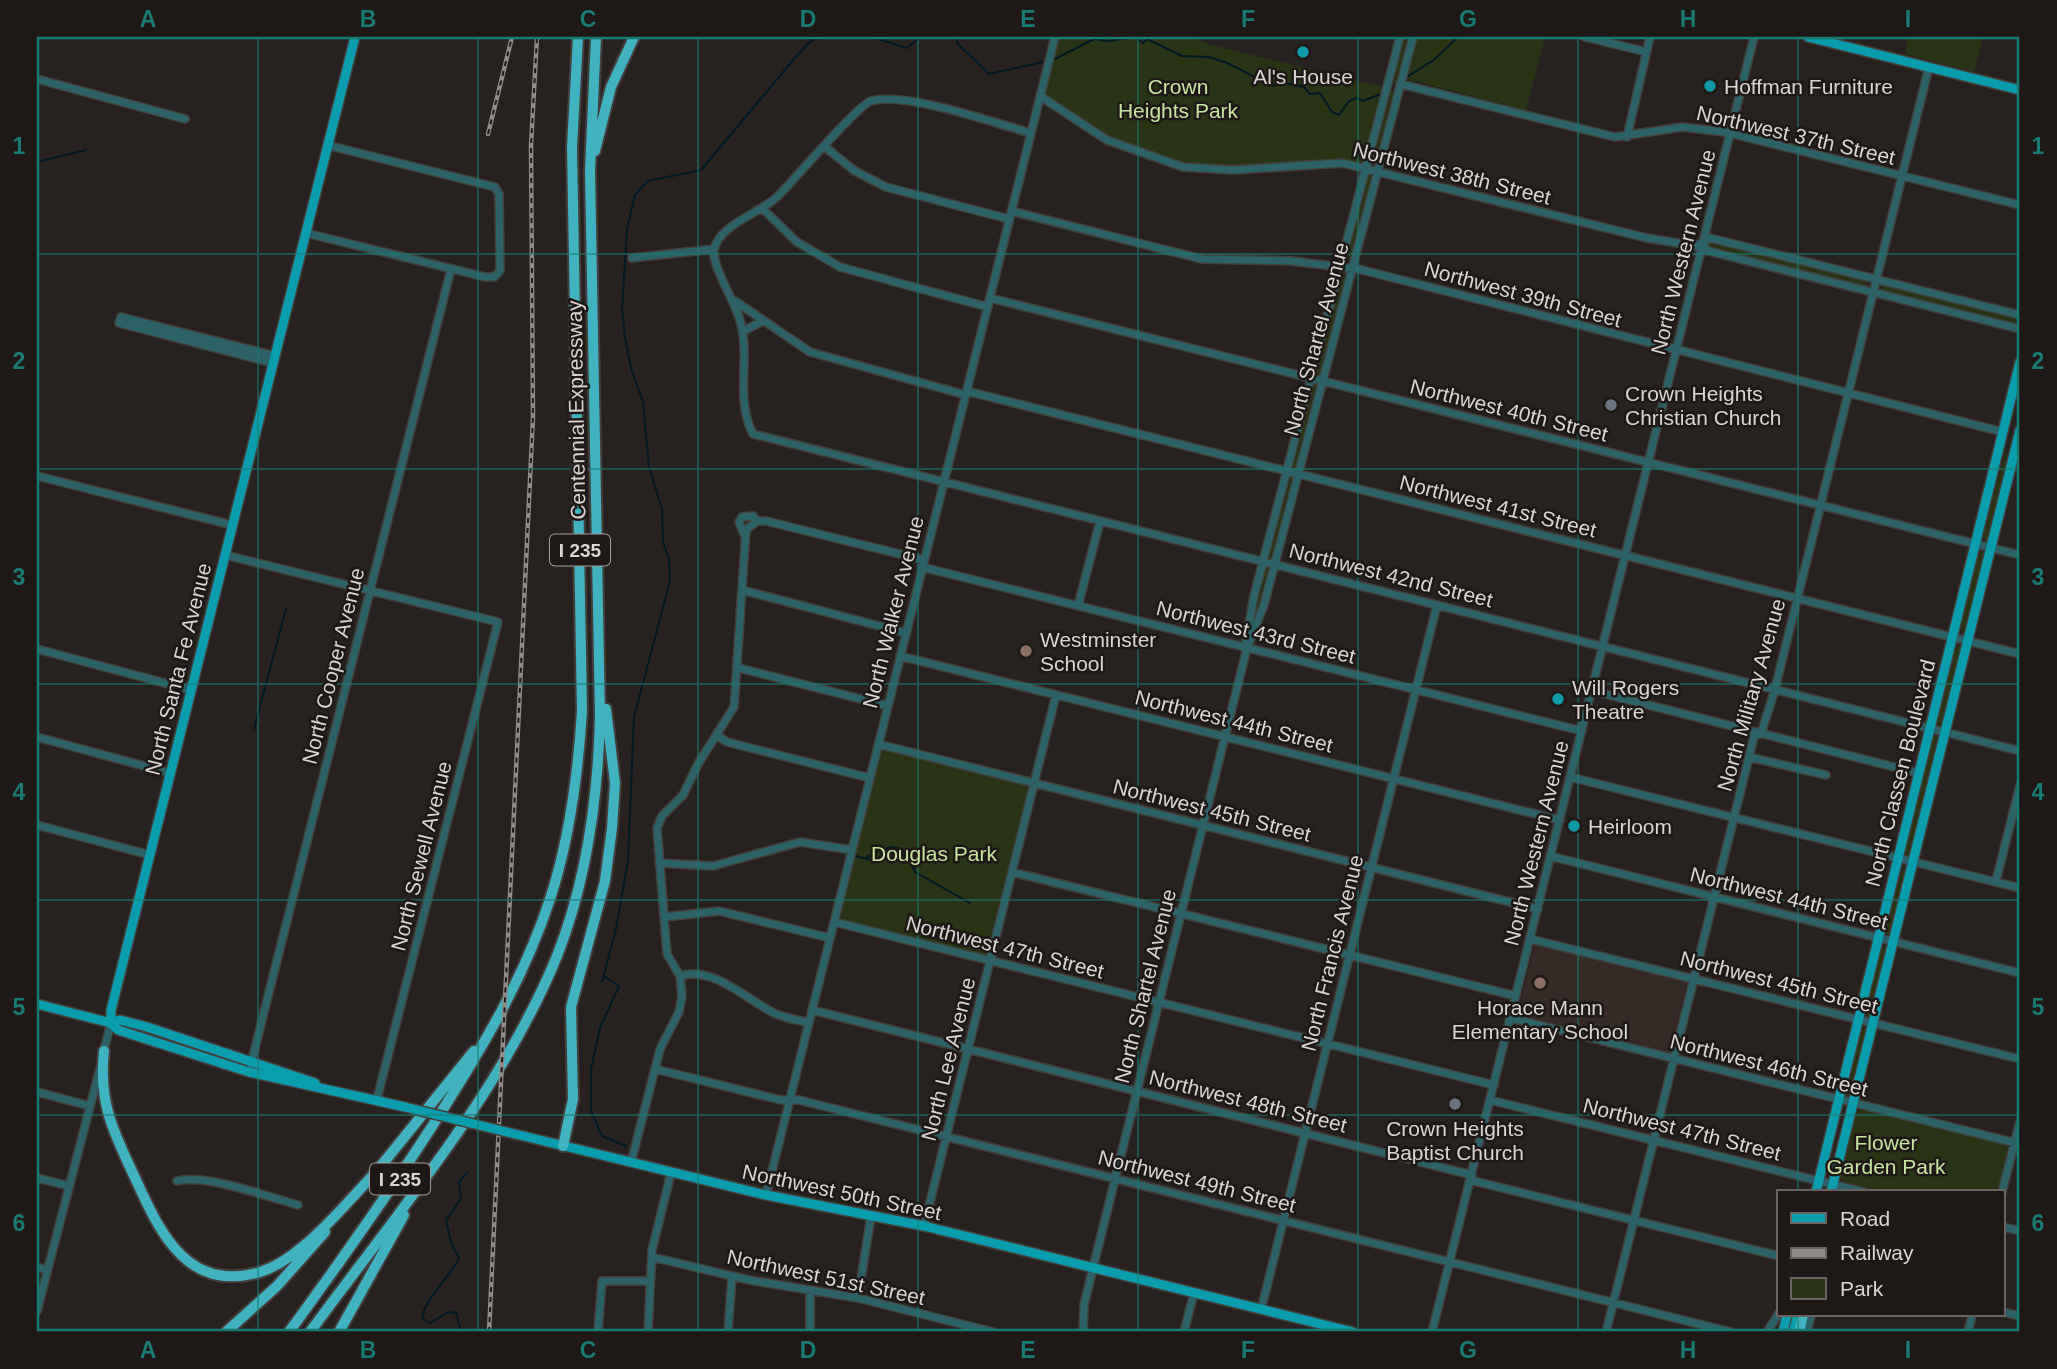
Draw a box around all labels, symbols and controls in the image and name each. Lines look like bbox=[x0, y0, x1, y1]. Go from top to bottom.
text: A bbox=[140, 6, 156, 32]
text: B bbox=[360, 6, 376, 32]
text: C bbox=[580, 6, 596, 32]
text: D bbox=[800, 6, 816, 32]
text: E bbox=[1020, 6, 1036, 32]
text: F bbox=[1241, 6, 1255, 32]
text: G bbox=[1459, 6, 1477, 32]
text: H bbox=[1680, 6, 1696, 32]
text: I bbox=[1905, 6, 1911, 32]
marker: Al's House bbox=[1295, 44, 1311, 60]
place label: Al's House bbox=[1253, 65, 1353, 88]
park label: Crown Heights Park bbox=[1118, 75, 1239, 122]
place label: Hoffman Furniture bbox=[1724, 75, 1893, 98]
marker: Hoffman Furniture bbox=[1702, 78, 1718, 94]
street label: Northwest 37th Street bbox=[1694, 101, 1898, 169]
text: 1 bbox=[13, 133, 26, 159]
text: 1 bbox=[2032, 133, 2045, 159]
street label: Northwest 38th Street bbox=[1351, 137, 1553, 209]
street label: North Western Avenue bbox=[1646, 147, 1720, 357]
street label: North Shartel Avenue bbox=[1279, 240, 1353, 438]
street label: Northwest 39th Street bbox=[1422, 257, 1624, 331]
street label: Centennial Expressway bbox=[563, 300, 589, 520]
text: 2 bbox=[13, 348, 25, 374]
text: 2 bbox=[2032, 348, 2044, 374]
street label: Northwest 40th Street bbox=[1408, 374, 1610, 446]
place label: Crown Heights Christian Church bbox=[1625, 382, 1781, 429]
marker: Crown Heights Christian Church bbox=[1603, 397, 1619, 413]
street label: Northwest 41st Street bbox=[1397, 470, 1599, 542]
street label: North Walker Avenue bbox=[858, 514, 928, 710]
road number: I 235 bbox=[550, 534, 610, 566]
street label: Northwest 42nd Street bbox=[1287, 539, 1495, 611]
street label: North Santa Fe Avenue bbox=[140, 560, 216, 778]
text: 3 bbox=[13, 564, 25, 590]
text: 3 bbox=[2032, 564, 2044, 590]
street label: North Cooper Avenue bbox=[297, 565, 369, 767]
street label: Northwest 43rd Street bbox=[1154, 596, 1358, 668]
street label: North Military Avenue bbox=[1712, 596, 1790, 794]
place label: Westminster School bbox=[1040, 628, 1156, 675]
marker: Westminster School bbox=[1018, 643, 1034, 659]
street label: North Classen Boulevard bbox=[1861, 657, 1939, 889]
place label: Will Rogers Theatre bbox=[1572, 676, 1679, 723]
street label: Northwest 44th Street bbox=[1133, 685, 1335, 757]
marker: Will Rogers Theatre bbox=[1550, 691, 1566, 707]
street label: North Western Avenue bbox=[1499, 738, 1573, 948]
street label: North Sewell Avenue bbox=[386, 759, 456, 953]
street label: Northwest 45th Street bbox=[1111, 774, 1313, 846]
text: 4 bbox=[13, 779, 26, 805]
text: 4 bbox=[2032, 779, 2045, 805]
place label: Heirloom bbox=[1588, 815, 1672, 838]
marker: Heirloom bbox=[1566, 818, 1582, 834]
park label: Douglas Park bbox=[871, 842, 998, 865]
street label: North Francis Avenue bbox=[1296, 852, 1368, 1054]
street label: Northwest 44th Street bbox=[1688, 862, 1890, 934]
street label: North Shartel Avenue bbox=[1110, 887, 1180, 1085]
street label: Northwest 47th Street bbox=[904, 911, 1106, 983]
street label: Northwest 45th Street bbox=[1678, 946, 1880, 1018]
street label: North Lee Avenue bbox=[917, 975, 979, 1143]
marker: Horace Mann Elementary School bbox=[1532, 975, 1548, 991]
text: 5 bbox=[13, 994, 26, 1020]
text: 5 bbox=[2032, 994, 2045, 1020]
place label: Horace Mann Elementary School bbox=[1452, 996, 1628, 1043]
street label: Northwest 46th Street bbox=[1668, 1029, 1870, 1101]
street label: Northwest 48th Street bbox=[1147, 1065, 1349, 1137]
street label: Northwest 47th Street bbox=[1581, 1093, 1783, 1165]
marker: Crown Heights Baptist Church bbox=[1447, 1096, 1463, 1112]
place label: Crown Heights Baptist Church bbox=[1386, 1117, 1524, 1164]
park label: Flower Garden Park bbox=[1826, 1131, 1946, 1178]
street label: Northwest 49th Street bbox=[1096, 1145, 1298, 1217]
street label: Northwest 50th Street bbox=[740, 1160, 944, 1224]
road number: I 235 bbox=[370, 1163, 430, 1194]
legend bbox=[1777, 1190, 2004, 1316]
text: Road bbox=[1840, 1207, 1890, 1230]
text: 6 bbox=[13, 1210, 25, 1236]
text: 6 bbox=[2032, 1210, 2044, 1236]
text: Railway bbox=[1840, 1241, 1914, 1264]
street label: Northwest 51st Street bbox=[725, 1245, 927, 1309]
text: Park bbox=[1840, 1277, 1884, 1300]
text: A bbox=[140, 1337, 156, 1363]
text: B bbox=[360, 1337, 376, 1363]
text: C bbox=[580, 1337, 596, 1363]
text: D bbox=[800, 1337, 816, 1363]
text: E bbox=[1020, 1337, 1036, 1363]
text: F bbox=[1241, 1337, 1255, 1363]
text: G bbox=[1459, 1337, 1477, 1363]
text: H bbox=[1680, 1337, 1696, 1363]
text: I bbox=[1905, 1337, 1911, 1363]

